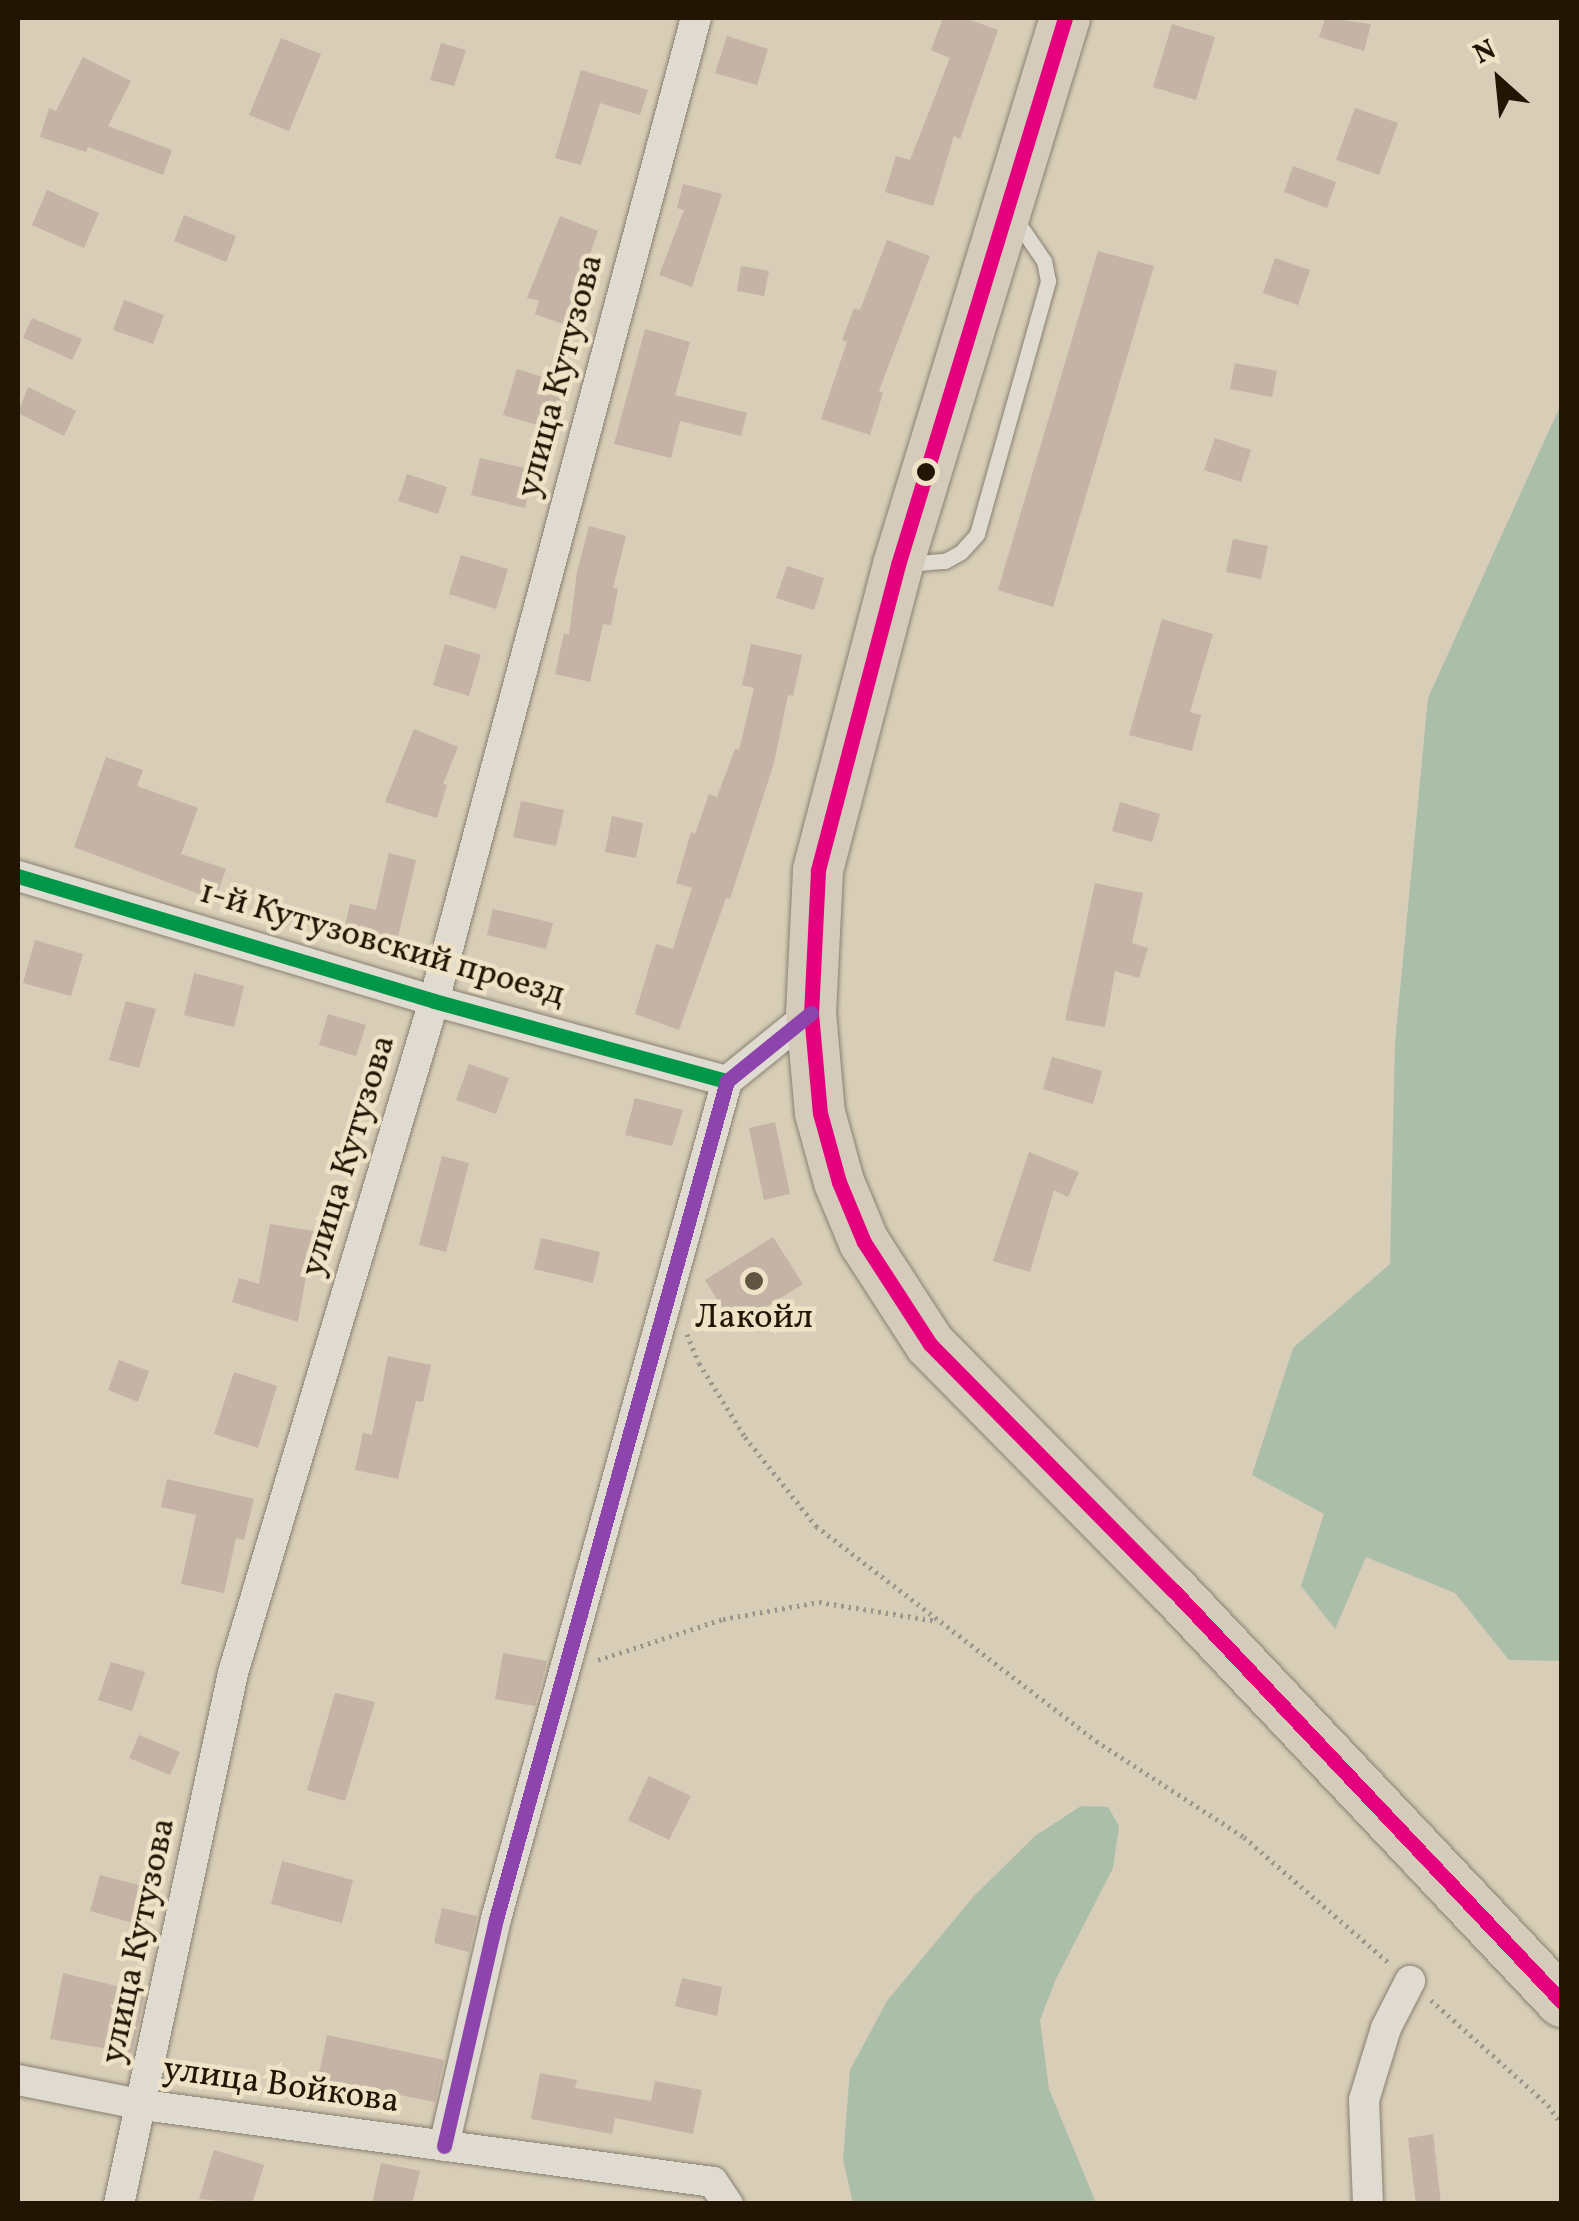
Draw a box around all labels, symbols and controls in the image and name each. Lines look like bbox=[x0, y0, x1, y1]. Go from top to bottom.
north arrow bbox=[1449, 30, 1549, 130]
text: N bbox=[1467, 31, 1503, 75]
street label: улица Кутузова bbox=[508, 250, 614, 502]
unlabelled marker bbox=[916, 462, 936, 482]
street label: 1-й Кутузовский проезд bbox=[194, 872, 570, 1016]
street label: улица Кутузова bbox=[292, 1030, 406, 1282]
marker: Лакойл bbox=[743, 1270, 765, 1292]
place label: Лакойл bbox=[695, 1297, 813, 1339]
street label: улица Кутузова bbox=[92, 1814, 186, 2068]
street label: улица Войкова bbox=[160, 2049, 402, 2123]

